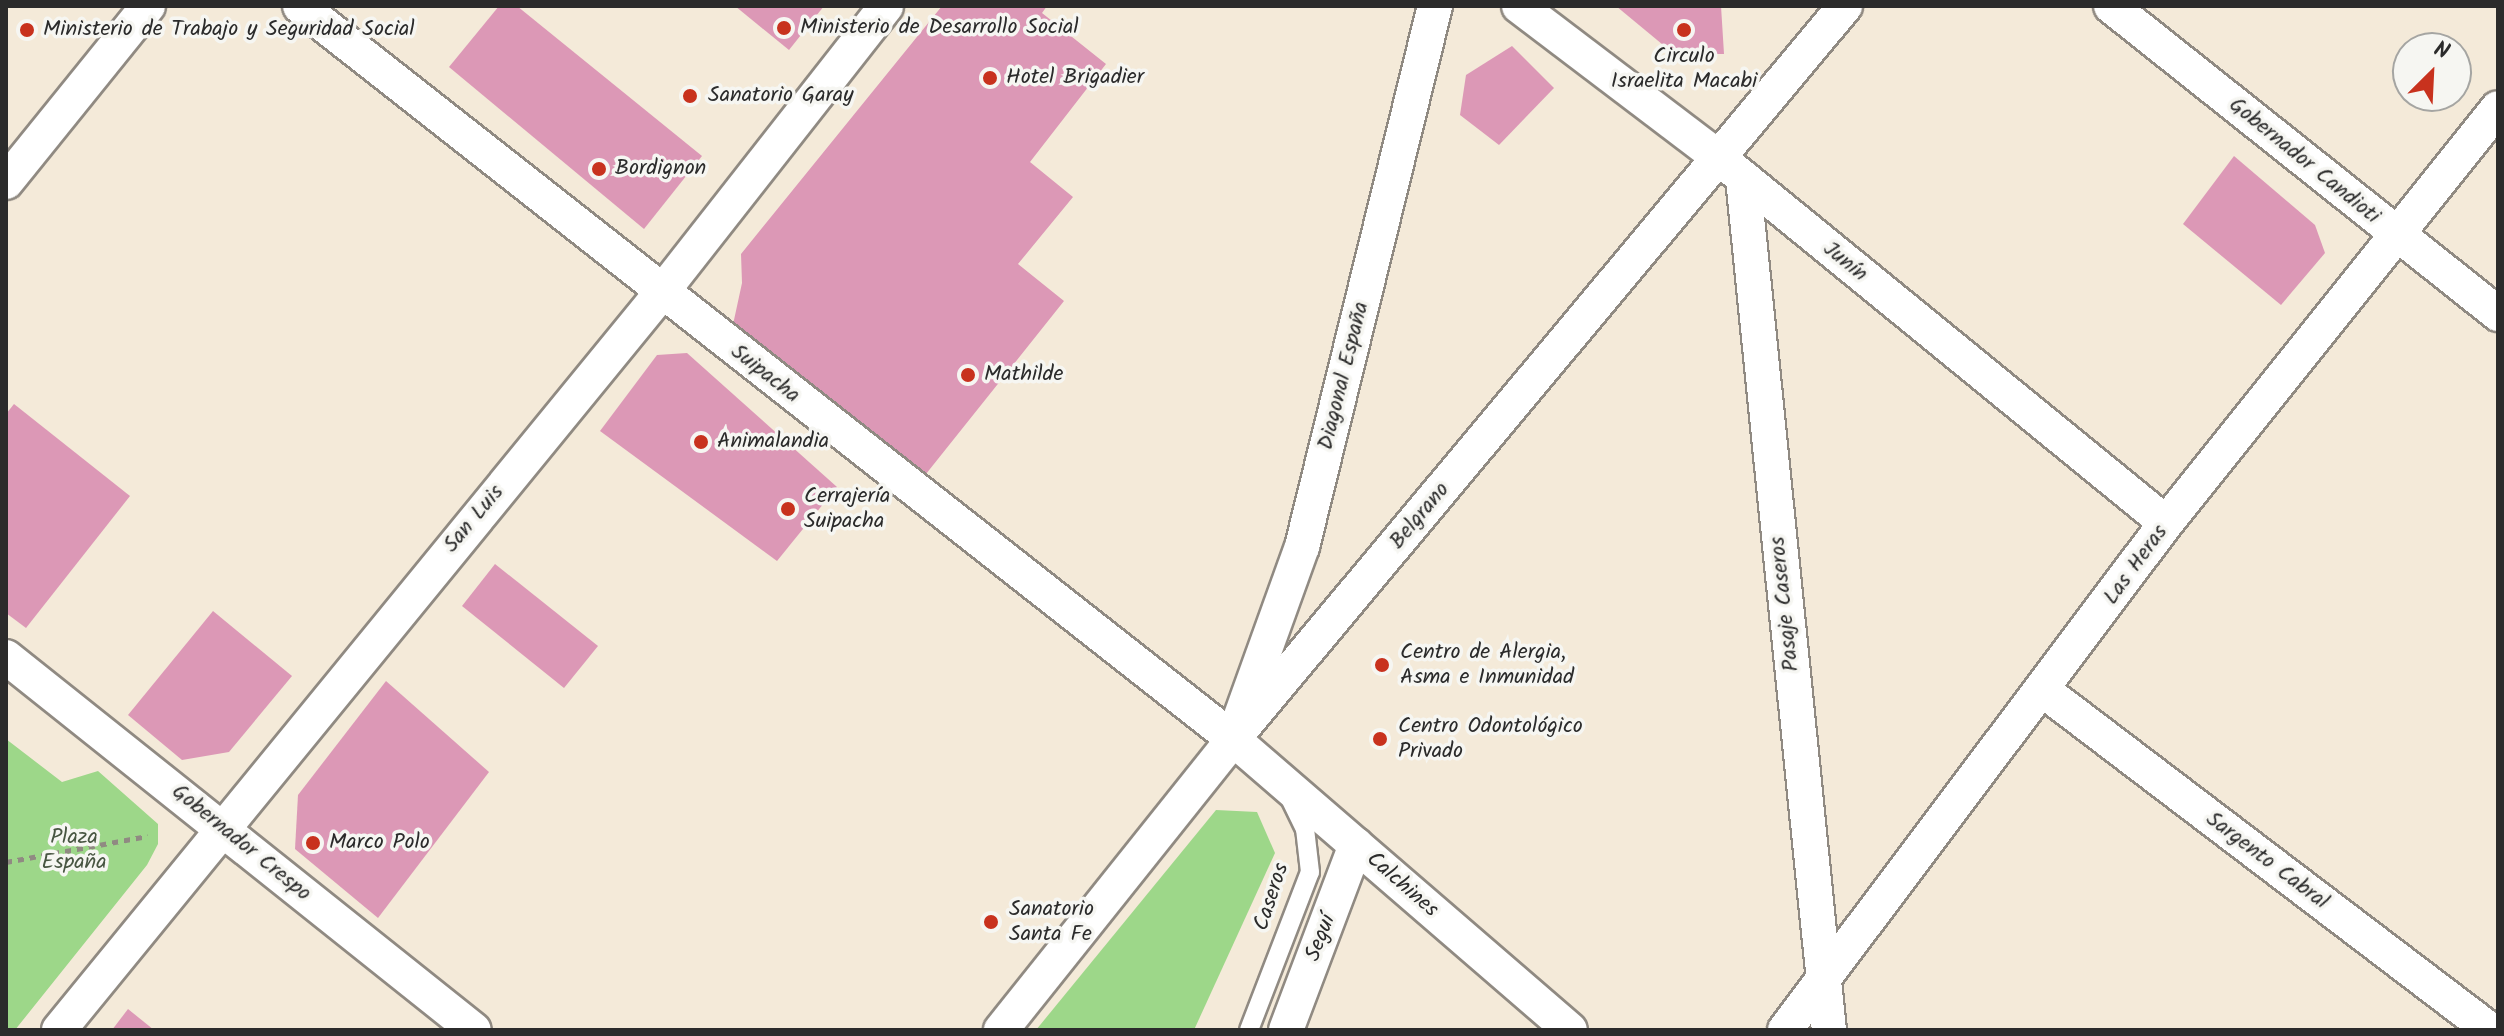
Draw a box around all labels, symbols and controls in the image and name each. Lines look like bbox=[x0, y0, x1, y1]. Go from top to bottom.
place label: Ministerio de Desarrollo Social bbox=[800, 15, 1079, 41]
place label: Ministerio de Trabajo y Seguridad Social bbox=[43, 17, 415, 43]
marker: Ministerio de Desarrollo Social bbox=[775, 19, 793, 37]
marker: Ministerio de Trabajo y Seguridad Social bbox=[18, 21, 36, 39]
marker: Circulo Israelita Macabi bbox=[1675, 21, 1693, 39]
north arrow bbox=[2392, 32, 2472, 112]
text: N bbox=[2428, 33, 2455, 70]
place label: Circulo Israelita Macabi bbox=[1611, 43, 1757, 94]
place label: Hotel Brigadier bbox=[1006, 65, 1144, 91]
marker: Hotel Brigadier bbox=[981, 69, 999, 87]
place label: Sanatorio Garay bbox=[708, 83, 854, 109]
marker: Sanatorio Garay bbox=[679, 85, 701, 107]
street label: Gobernador Candioti bbox=[2223, 92, 2385, 230]
place label: Bordignon bbox=[615, 156, 706, 182]
marker: Bordignon bbox=[590, 160, 608, 178]
street label: Junín bbox=[1817, 236, 1873, 288]
street label: Diagonal España bbox=[1313, 299, 1375, 453]
street label: Suipacha bbox=[725, 339, 805, 409]
place label: Mathilde bbox=[984, 362, 1063, 388]
marker: Mathilde bbox=[959, 366, 977, 384]
place label: Animalandia bbox=[717, 429, 829, 455]
marker: Animalandia bbox=[692, 433, 710, 451]
street label: Belgrano bbox=[1384, 477, 1456, 555]
street label: San Luis bbox=[438, 480, 510, 558]
place label: Cerrajería Suipacha bbox=[804, 483, 890, 534]
marker: Cerrajería Suipacha bbox=[779, 500, 797, 518]
street label: Las Heras bbox=[2098, 520, 2174, 610]
street label: Pasaje Caseros bbox=[1765, 535, 1805, 673]
place label: Centro de Alergia, Asma e Inmunidad bbox=[1400, 639, 1574, 690]
marker: Centro de Alergia, Asma e Inmunidad bbox=[1371, 654, 1393, 676]
place label: Centro Odontológico Privado bbox=[1398, 713, 1583, 764]
marker: Centro Odontológico Privado bbox=[1369, 728, 1391, 750]
street label: Gobernador Crespo bbox=[166, 779, 316, 907]
street label: Sargento Cabral bbox=[2200, 806, 2334, 916]
park label: Plaza España bbox=[41, 824, 107, 876]
place label: Marco Polo bbox=[329, 830, 430, 856]
marker: Marco Polo bbox=[304, 834, 322, 852]
street label: Calchines bbox=[1361, 847, 1443, 923]
street label: Caseros bbox=[1249, 860, 1295, 934]
place label: Sanatorio Santa Fe bbox=[1009, 896, 1094, 948]
marker: Sanatorio Santa Fe bbox=[980, 911, 1002, 933]
street label: Seguí bbox=[1300, 911, 1342, 965]

